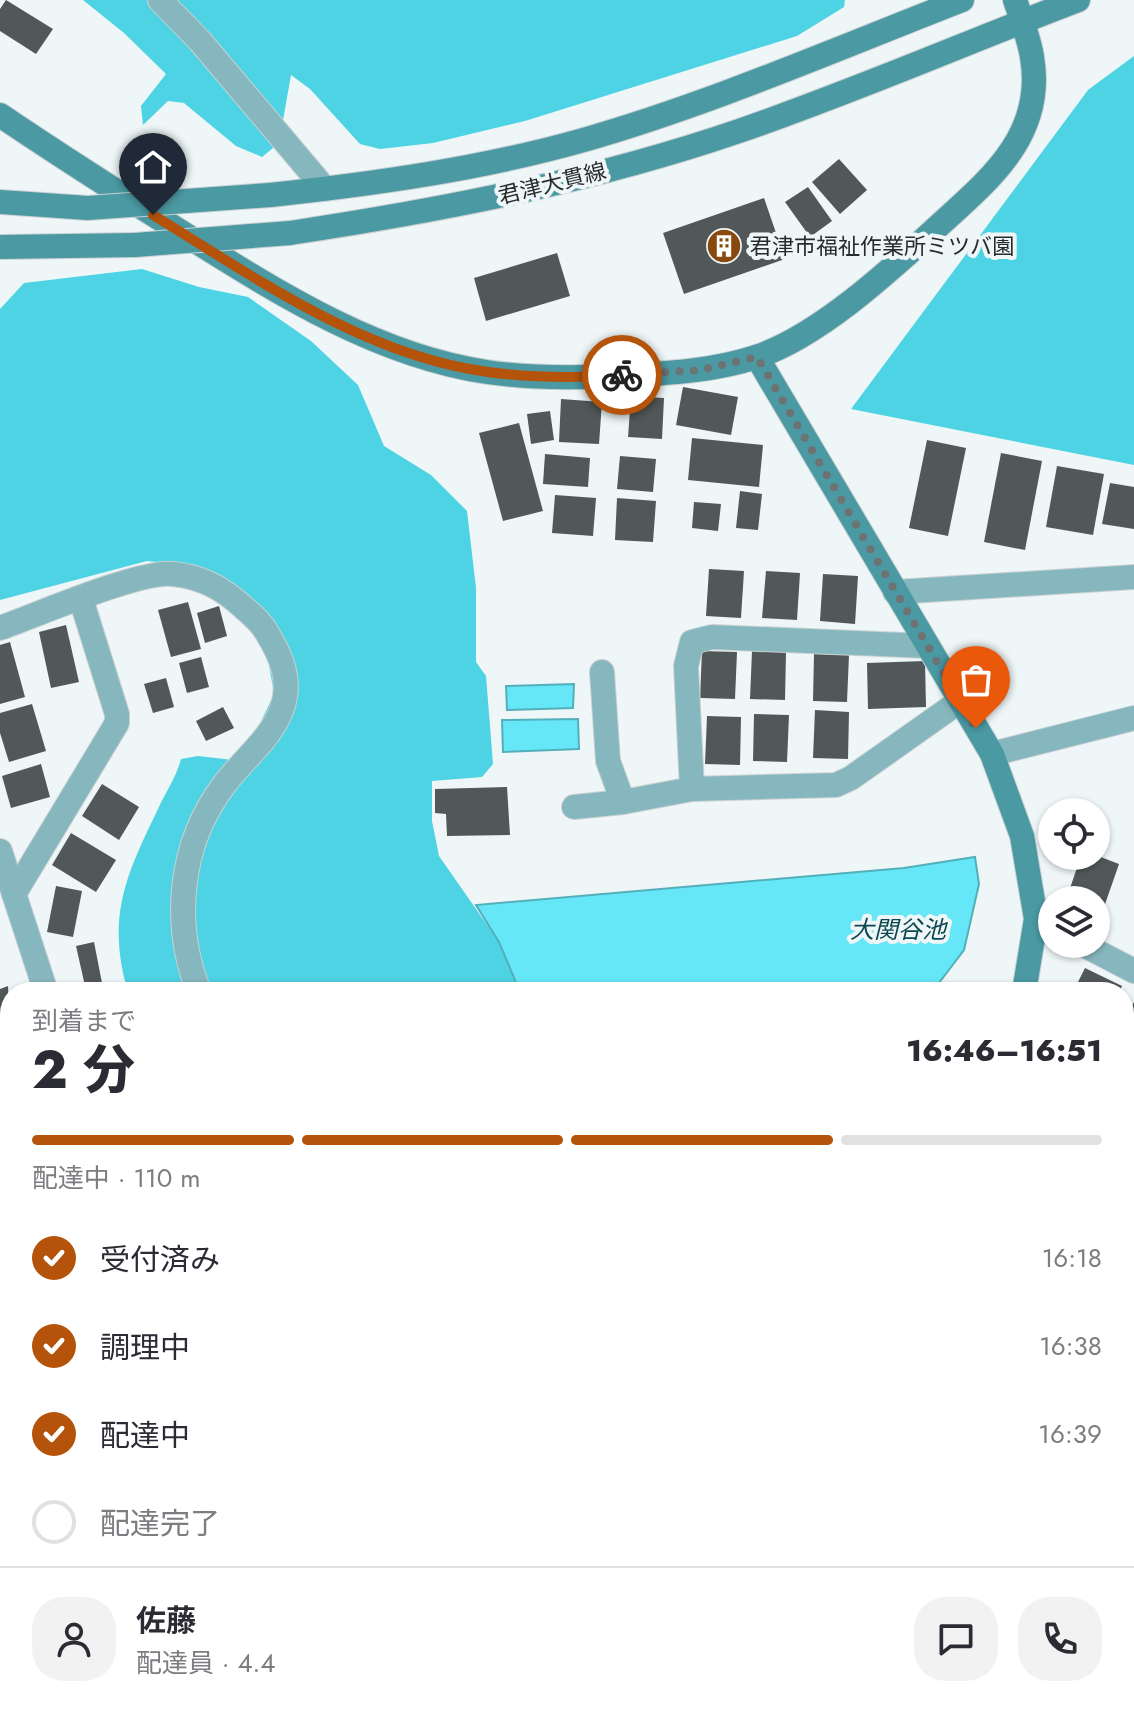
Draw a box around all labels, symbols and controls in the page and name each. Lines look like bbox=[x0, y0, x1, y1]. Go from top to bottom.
pin bbox=[119, 133, 187, 215]
icon: home bbox=[131, 145, 175, 189]
street label: 君津大貫線 bbox=[495, 154, 609, 212]
building icon: 君津市福祉作業所ミツバ園 bbox=[705, 227, 743, 265]
place label: 君津市福祉作業所ミツバ園 bbox=[750, 230, 1014, 262]
courier bbox=[582, 335, 662, 415]
icon: bike bbox=[600, 353, 644, 397]
pin bbox=[942, 646, 1010, 728]
icon: bag bbox=[954, 658, 998, 702]
map controls bbox=[1038, 798, 1110, 958]
button: locate bbox=[1038, 798, 1110, 870]
button: layers bbox=[1038, 886, 1110, 958]
water label: 大関谷池 bbox=[850, 912, 948, 947]
text: 到着まで bbox=[32, 1002, 136, 1040]
text: 16:46–16:51 bbox=[906, 1029, 1102, 1072]
text: 2 分 bbox=[32, 1032, 135, 1108]
text: 配達中 · 110 m bbox=[32, 1159, 200, 1197]
icon: check bbox=[32, 1236, 76, 1280]
text: 受付済み bbox=[100, 1238, 220, 1281]
text: 16:18 bbox=[1042, 1239, 1102, 1277]
icon: check bbox=[32, 1324, 76, 1368]
text: 調理中 bbox=[100, 1326, 190, 1369]
text: 16:38 bbox=[1039, 1327, 1102, 1365]
icon: check bbox=[32, 1412, 76, 1456]
text: 配達中 bbox=[100, 1414, 190, 1457]
text: 16:39 bbox=[1038, 1415, 1102, 1453]
text: 配達完了 bbox=[100, 1502, 220, 1545]
button: person bbox=[32, 1597, 116, 1681]
button: chat bbox=[914, 1597, 998, 1681]
button: phone bbox=[1018, 1597, 1102, 1681]
text: 佐藤 bbox=[136, 1599, 196, 1642]
text: 配達員 · 4.4 bbox=[136, 1644, 276, 1682]

